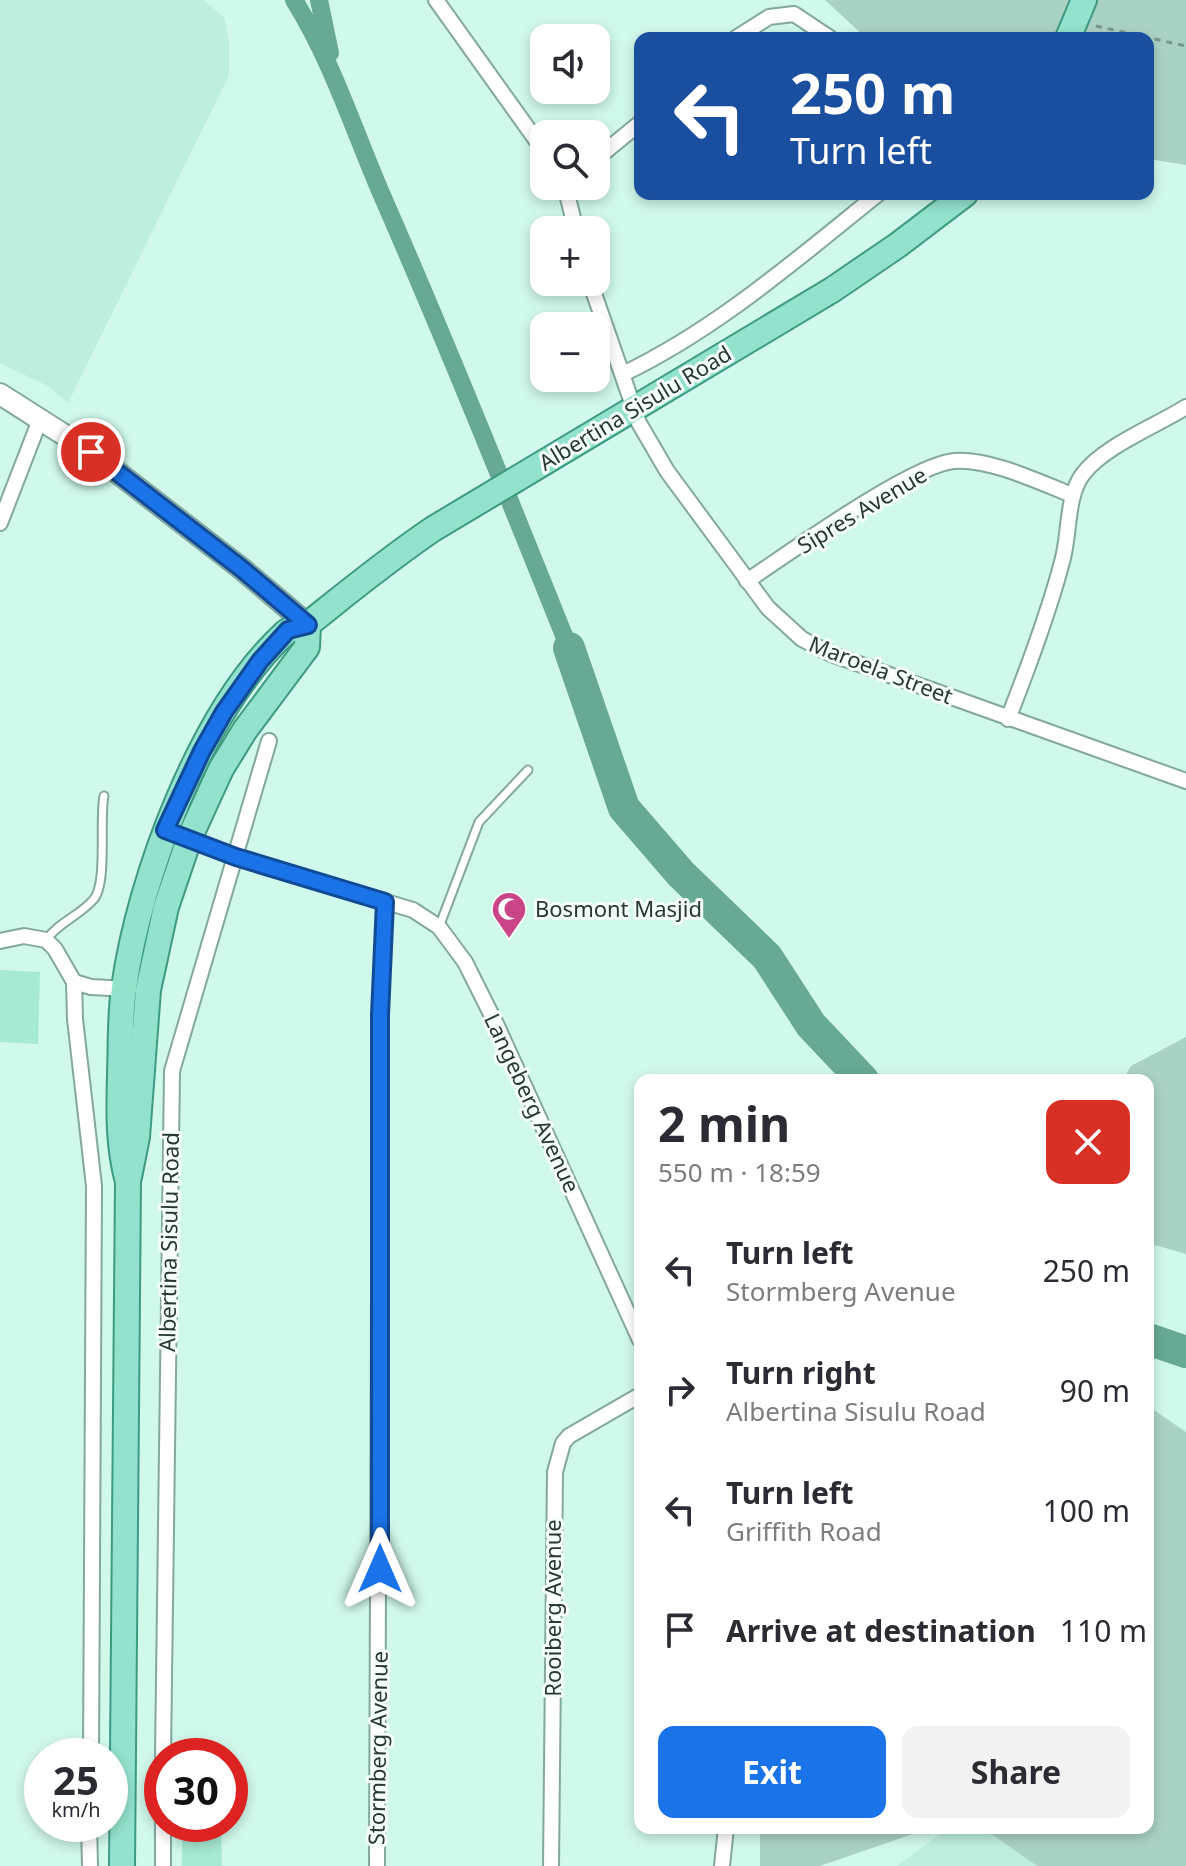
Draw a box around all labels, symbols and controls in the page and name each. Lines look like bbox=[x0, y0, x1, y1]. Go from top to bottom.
map controls bbox=[530, 24, 610, 392]
button: sound bbox=[530, 24, 610, 104]
text: 250 m bbox=[790, 54, 955, 130]
icon: left bbox=[658, 64, 762, 168]
button: search bbox=[530, 120, 610, 200]
text: Turn left bbox=[790, 126, 932, 175]
button: + bbox=[530, 216, 610, 296]
button: − bbox=[530, 312, 610, 392]
street label: Albertina Sisulu Road bbox=[533, 338, 736, 477]
pin bbox=[57, 418, 125, 486]
icon: arrive bbox=[69, 430, 113, 474]
street label: Sipres Avenue bbox=[791, 459, 932, 560]
street label: Maroela Street bbox=[805, 628, 958, 710]
mosque icon: Bosmont Masjid bbox=[490, 890, 528, 940]
place label: Bosmont Masjid bbox=[535, 893, 702, 923]
street label: Langeberg Avenue bbox=[478, 1008, 588, 1197]
text: 2 min bbox=[658, 1091, 790, 1156]
button: close bbox=[1046, 1100, 1130, 1184]
street label: Albertina Sisulu Road bbox=[151, 1132, 185, 1352]
text: 550 m · 18:59 bbox=[658, 1154, 821, 1190]
text: Turn left bbox=[726, 1232, 854, 1273]
icon: left bbox=[658, 1248, 702, 1292]
text: 250 m bbox=[1043, 1250, 1130, 1291]
text: Stormberg Avenue bbox=[726, 1273, 956, 1309]
text: Turn right bbox=[726, 1352, 876, 1393]
icon: right bbox=[658, 1368, 702, 1412]
text: 90 m bbox=[1060, 1370, 1130, 1411]
text: Albertina Sisulu Road bbox=[726, 1393, 986, 1429]
text: Turn left bbox=[726, 1472, 854, 1513]
icon: left bbox=[658, 1488, 702, 1532]
text: 100 m bbox=[1043, 1490, 1130, 1531]
text: Griffith Road bbox=[726, 1513, 882, 1549]
street label: Rooiberg Avenue bbox=[537, 1519, 567, 1697]
position arrow bbox=[338, 1527, 422, 1611]
icon: arrive bbox=[658, 1608, 702, 1652]
text: Arrive at destination bbox=[726, 1610, 1036, 1651]
text: 110 m bbox=[1060, 1610, 1147, 1651]
street label: Stormberg Avenue bbox=[360, 1651, 394, 1845]
button: Exit bbox=[658, 1726, 886, 1818]
button: Share bbox=[902, 1726, 1130, 1818]
speed limit sign: 30 bbox=[144, 1738, 248, 1842]
text: 25 bbox=[53, 1752, 99, 1807]
text: km/h bbox=[51, 1796, 101, 1823]

